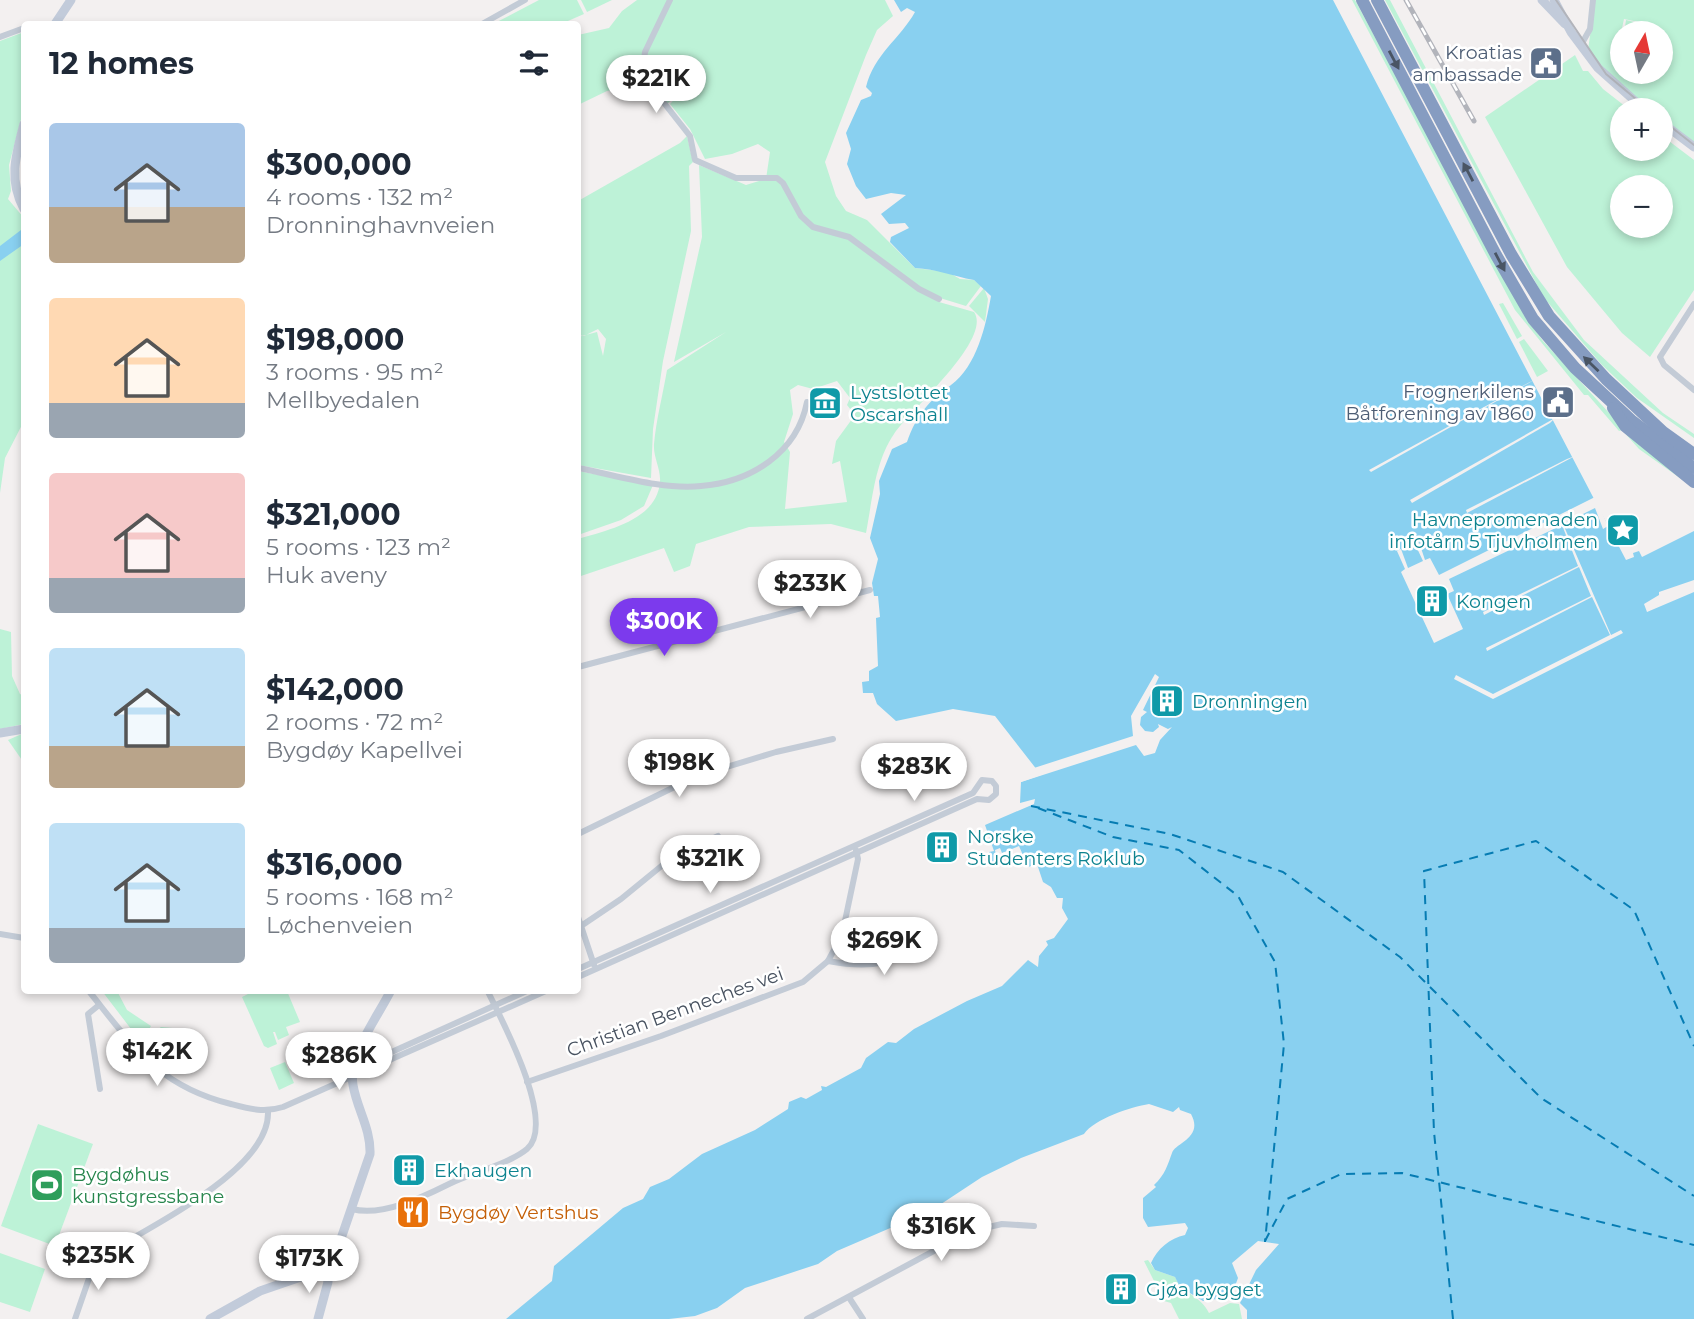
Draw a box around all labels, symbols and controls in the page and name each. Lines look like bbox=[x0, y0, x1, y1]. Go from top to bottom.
north arrow bbox=[1610, 21, 1673, 84]
map controls bbox=[1610, 21, 1673, 238]
place label: Kroatias ambassade bbox=[1412, 41, 1522, 86]
icon: filters bbox=[515, 44, 553, 82]
public building icon: Kroatias ambassade bbox=[1527, 44, 1565, 82]
text: 12 homes bbox=[49, 45, 194, 82]
one-way arrow bbox=[1388, 51, 1400, 70]
pin: $221K bbox=[607, 55, 705, 115]
text: $221K bbox=[622, 64, 690, 92]
button: + bbox=[1610, 98, 1673, 161]
text: $300,000 bbox=[266, 146, 412, 183]
icon: home bbox=[105, 151, 189, 235]
one-way arrow bbox=[1462, 162, 1473, 182]
button: − bbox=[1610, 175, 1673, 238]
text: 4 rooms · 132 m² bbox=[266, 183, 453, 211]
text: Dronninghavnveien bbox=[266, 211, 495, 239]
one-way arrow bbox=[1494, 252, 1505, 272]
text: $198,000 bbox=[266, 321, 404, 358]
icon: home bbox=[105, 326, 189, 410]
one-way arrow bbox=[1583, 357, 1600, 373]
text: 3 rooms · 95 m² bbox=[266, 358, 444, 386]
place label: Frognerkilens Båtforening av 1860 bbox=[1345, 380, 1534, 425]
place label: Lystslottet Oscarshall bbox=[850, 381, 949, 426]
public building icon: Frognerkilens Båtforening av 1860 bbox=[1539, 383, 1577, 421]
museum icon: Lystslottet Oscarshall bbox=[806, 384, 844, 422]
text: Mellbyedalen bbox=[266, 386, 420, 414]
text: $321,000 bbox=[266, 496, 401, 533]
icon: home bbox=[105, 501, 189, 585]
place label: Havnepromenaden infotårn 5 Tjuvholmen bbox=[1389, 508, 1598, 553]
place icon: Havnepromenaden infotårn 5 Tjuvholmen bbox=[1604, 511, 1642, 549]
text: 5 rooms · 123 m² bbox=[266, 533, 451, 561]
pin: $233K bbox=[761, 560, 859, 620]
text: Huk aveny bbox=[266, 561, 387, 589]
text: $233K bbox=[774, 569, 846, 597]
building icon: Kongen bbox=[1413, 582, 1451, 620]
place label: Kongen bbox=[1456, 590, 1531, 613]
pin: $300K bbox=[615, 598, 713, 658]
text: $300K bbox=[626, 607, 702, 635]
text: $142,000 bbox=[266, 671, 404, 708]
icon: home bbox=[105, 676, 189, 760]
building icon: Dronningen bbox=[1148, 682, 1186, 720]
place label: Dronningen bbox=[1192, 690, 1308, 713]
text: 2 rooms · 72 m² bbox=[266, 708, 443, 736]
text: Bygdøy Kapellvei bbox=[266, 736, 463, 764]
pin: $198K bbox=[630, 740, 728, 799]
pin: $283K bbox=[865, 744, 963, 803]
text: $198K bbox=[644, 748, 714, 776]
text: $283K bbox=[877, 752, 951, 780]
place label: Norske Studenters Roklub bbox=[967, 825, 1145, 870]
building icon: Norske Studenters Roklub bbox=[923, 828, 961, 866]
pin: $321K bbox=[661, 836, 759, 895]
text: $321K bbox=[676, 844, 744, 872]
text: $316,000 bbox=[266, 846, 403, 883]
icon: home bbox=[105, 851, 189, 935]
text: 5 rooms · 168 m² bbox=[266, 883, 454, 911]
text: Løchenveien bbox=[266, 911, 413, 939]
pin: $269K bbox=[835, 918, 933, 977]
text: $269K bbox=[847, 926, 921, 954]
street label: Christian Benneches vei bbox=[564, 962, 786, 1062]
pin: $142K bbox=[108, 1028, 206, 1088]
pin: $286K bbox=[290, 1032, 388, 1092]
text: $142K bbox=[122, 1037, 192, 1065]
text: $286K bbox=[301, 1041, 377, 1069]
building icon: Ekhaugen bbox=[390, 1151, 428, 1189]
place label: Ekhaugen bbox=[434, 1159, 532, 1182]
place label: Bygdøhus kunstgressbane bbox=[72, 1163, 224, 1208]
sports icon: Bygdøhus kunstgressbane bbox=[28, 1166, 66, 1204]
restaurant icon: Bygdøy Vertshus bbox=[394, 1193, 432, 1231]
place label: Bygdøy Vertshus bbox=[438, 1201, 599, 1224]
pin: $316K bbox=[892, 1204, 990, 1263]
text: $316K bbox=[907, 1212, 975, 1240]
pin: $235K bbox=[49, 1232, 147, 1292]
pin: $173K bbox=[260, 1236, 358, 1295]
text: $235K bbox=[62, 1241, 134, 1269]
text: $173K bbox=[275, 1244, 343, 1272]
building icon: Gjøa bygget bbox=[1102, 1270, 1140, 1308]
place label: Gjøa bygget bbox=[1146, 1278, 1262, 1301]

